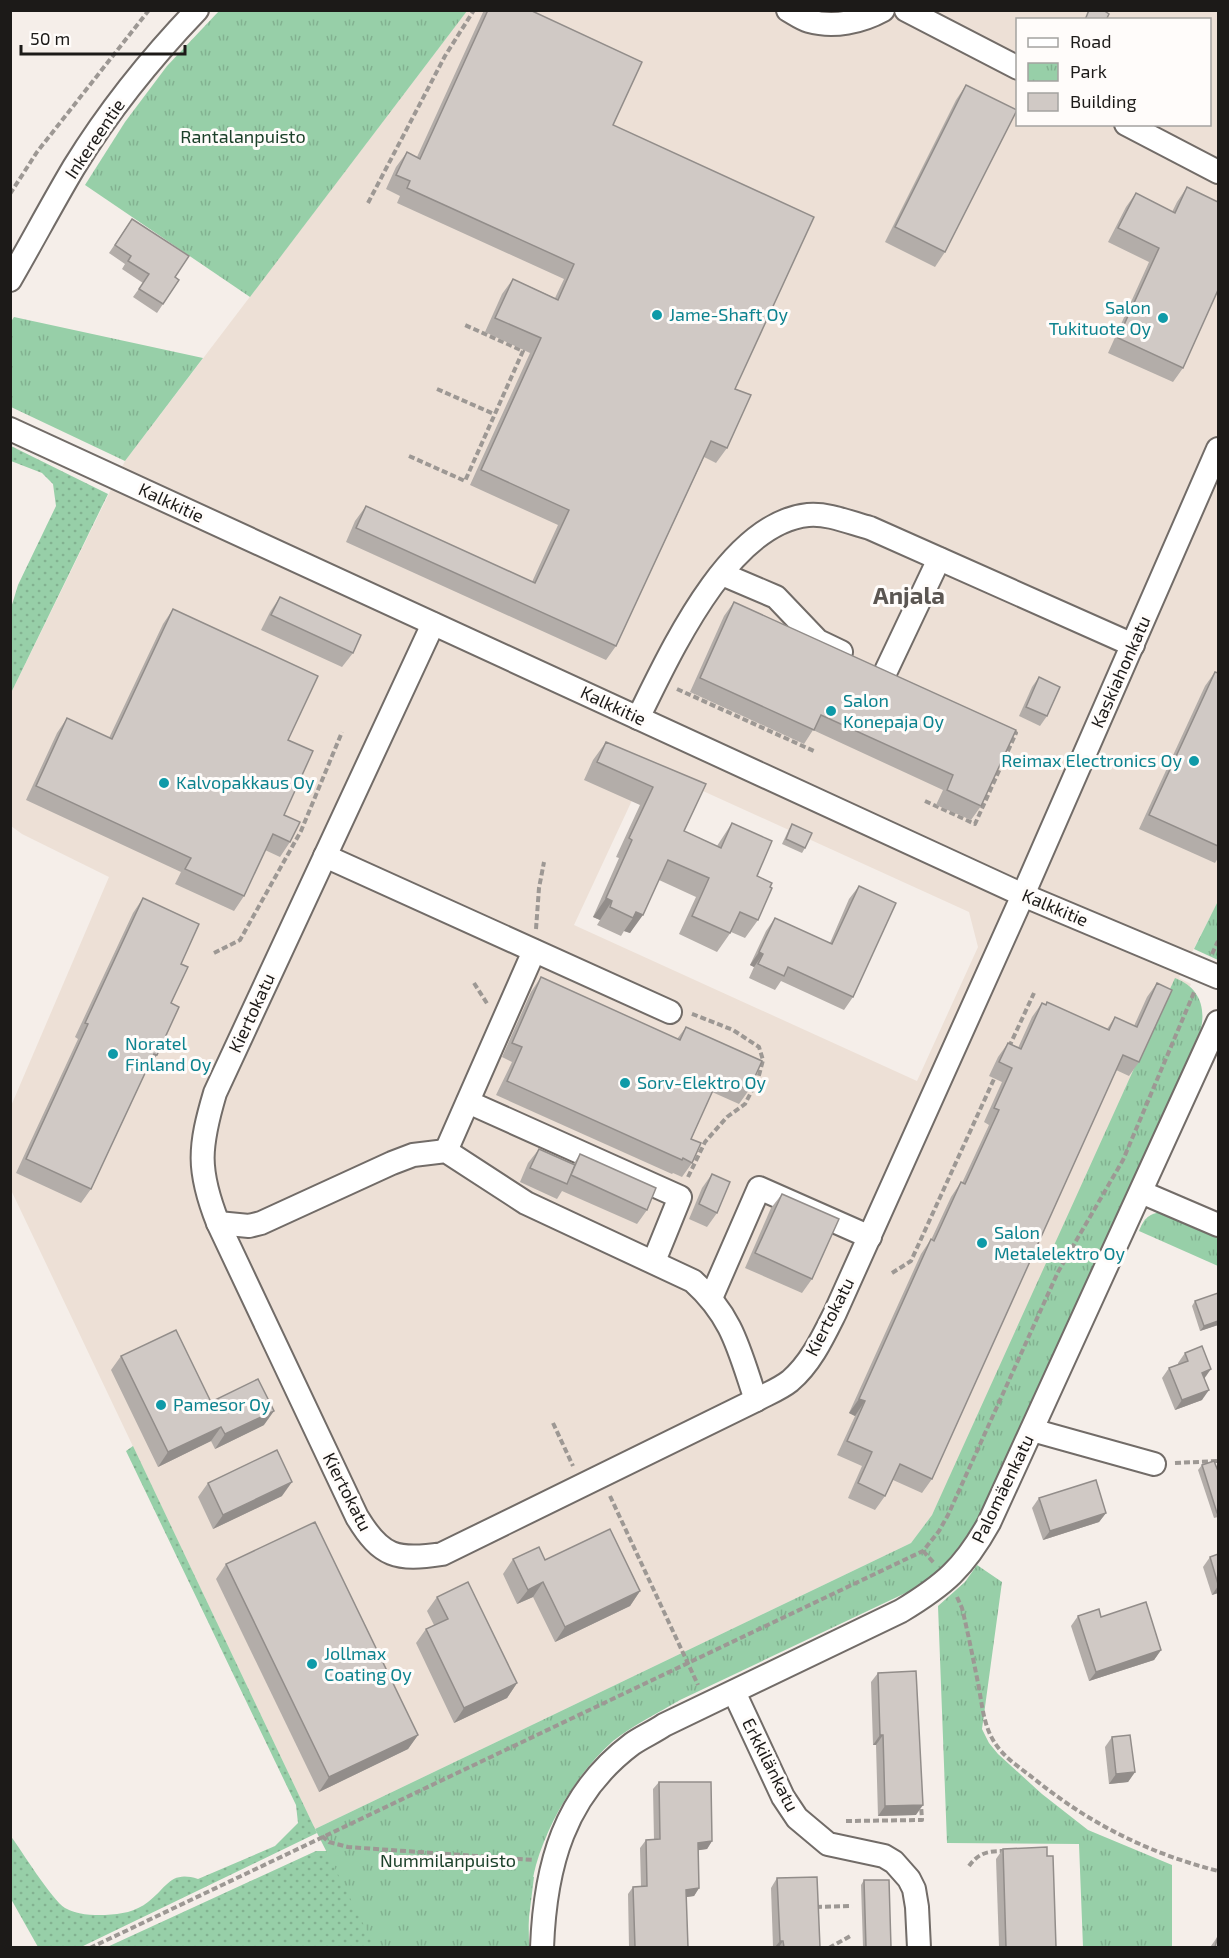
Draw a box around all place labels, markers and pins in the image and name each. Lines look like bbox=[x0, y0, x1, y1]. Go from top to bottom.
place label: Salon Tukituote Oy bbox=[1049, 296, 1151, 339]
place label: Jame-Shaft Oy bbox=[669, 303, 788, 325]
marker: Jame-Shaft Oy bbox=[650, 308, 664, 322]
marker: Salon Tukituote Oy bbox=[1156, 311, 1170, 325]
place label: Salon Konepaja Oy bbox=[843, 689, 944, 732]
marker: Salon Konepaja Oy bbox=[824, 704, 838, 718]
place label: Reimax Electronics Oy bbox=[1001, 749, 1182, 771]
marker: Reimax Electronics Oy bbox=[1187, 754, 1201, 768]
place label: Kalvopakkaus Oy bbox=[176, 771, 315, 793]
marker: Kalvopakkaus Oy bbox=[157, 776, 171, 790]
place label: Noratel Finland Oy bbox=[125, 1032, 212, 1075]
marker: Noratel Finland Oy bbox=[106, 1047, 120, 1061]
place label: Sorv-Elektro Oy bbox=[637, 1071, 767, 1093]
marker: Sorv-Elektro Oy bbox=[618, 1076, 632, 1090]
place label: Salon Metalelektro Oy bbox=[994, 1221, 1125, 1264]
marker: Salon Metalelektro Oy bbox=[975, 1236, 989, 1250]
place label: Pamesor Oy bbox=[173, 1393, 271, 1415]
marker: Pamesor Oy bbox=[154, 1398, 168, 1412]
place label: Jollmax Coating Oy bbox=[324, 1642, 412, 1685]
marker: Jollmax Coating Oy bbox=[305, 1657, 319, 1671]

